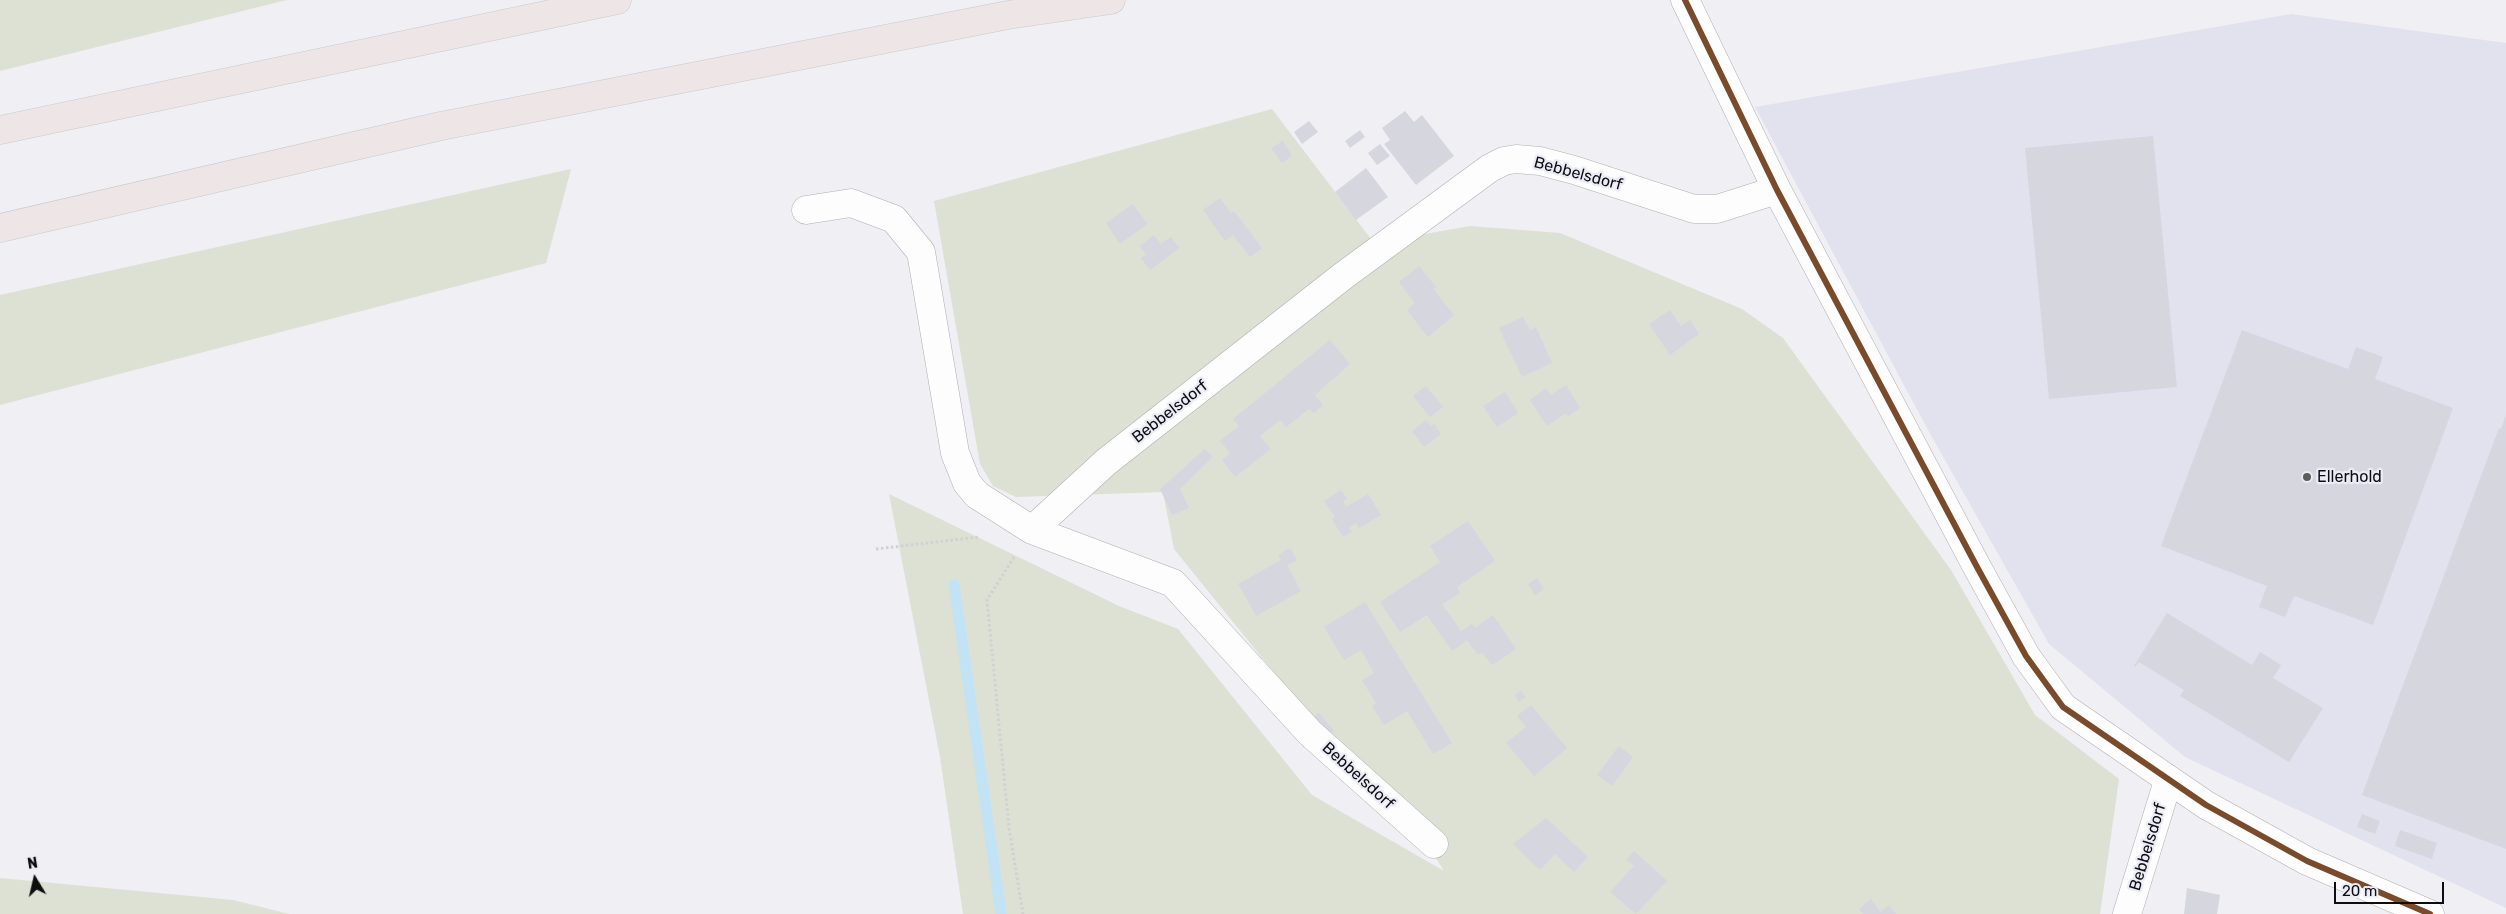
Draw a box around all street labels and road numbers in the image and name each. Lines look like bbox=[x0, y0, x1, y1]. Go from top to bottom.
street label: Bebbelsdorf bbox=[1532, 153, 1624, 195]
street label: Bebbelsdorf bbox=[1128, 377, 1212, 447]
street label: Bebbelsdorf bbox=[1318, 739, 1398, 813]
street label: Bebbelsdorf bbox=[2126, 801, 2170, 893]

